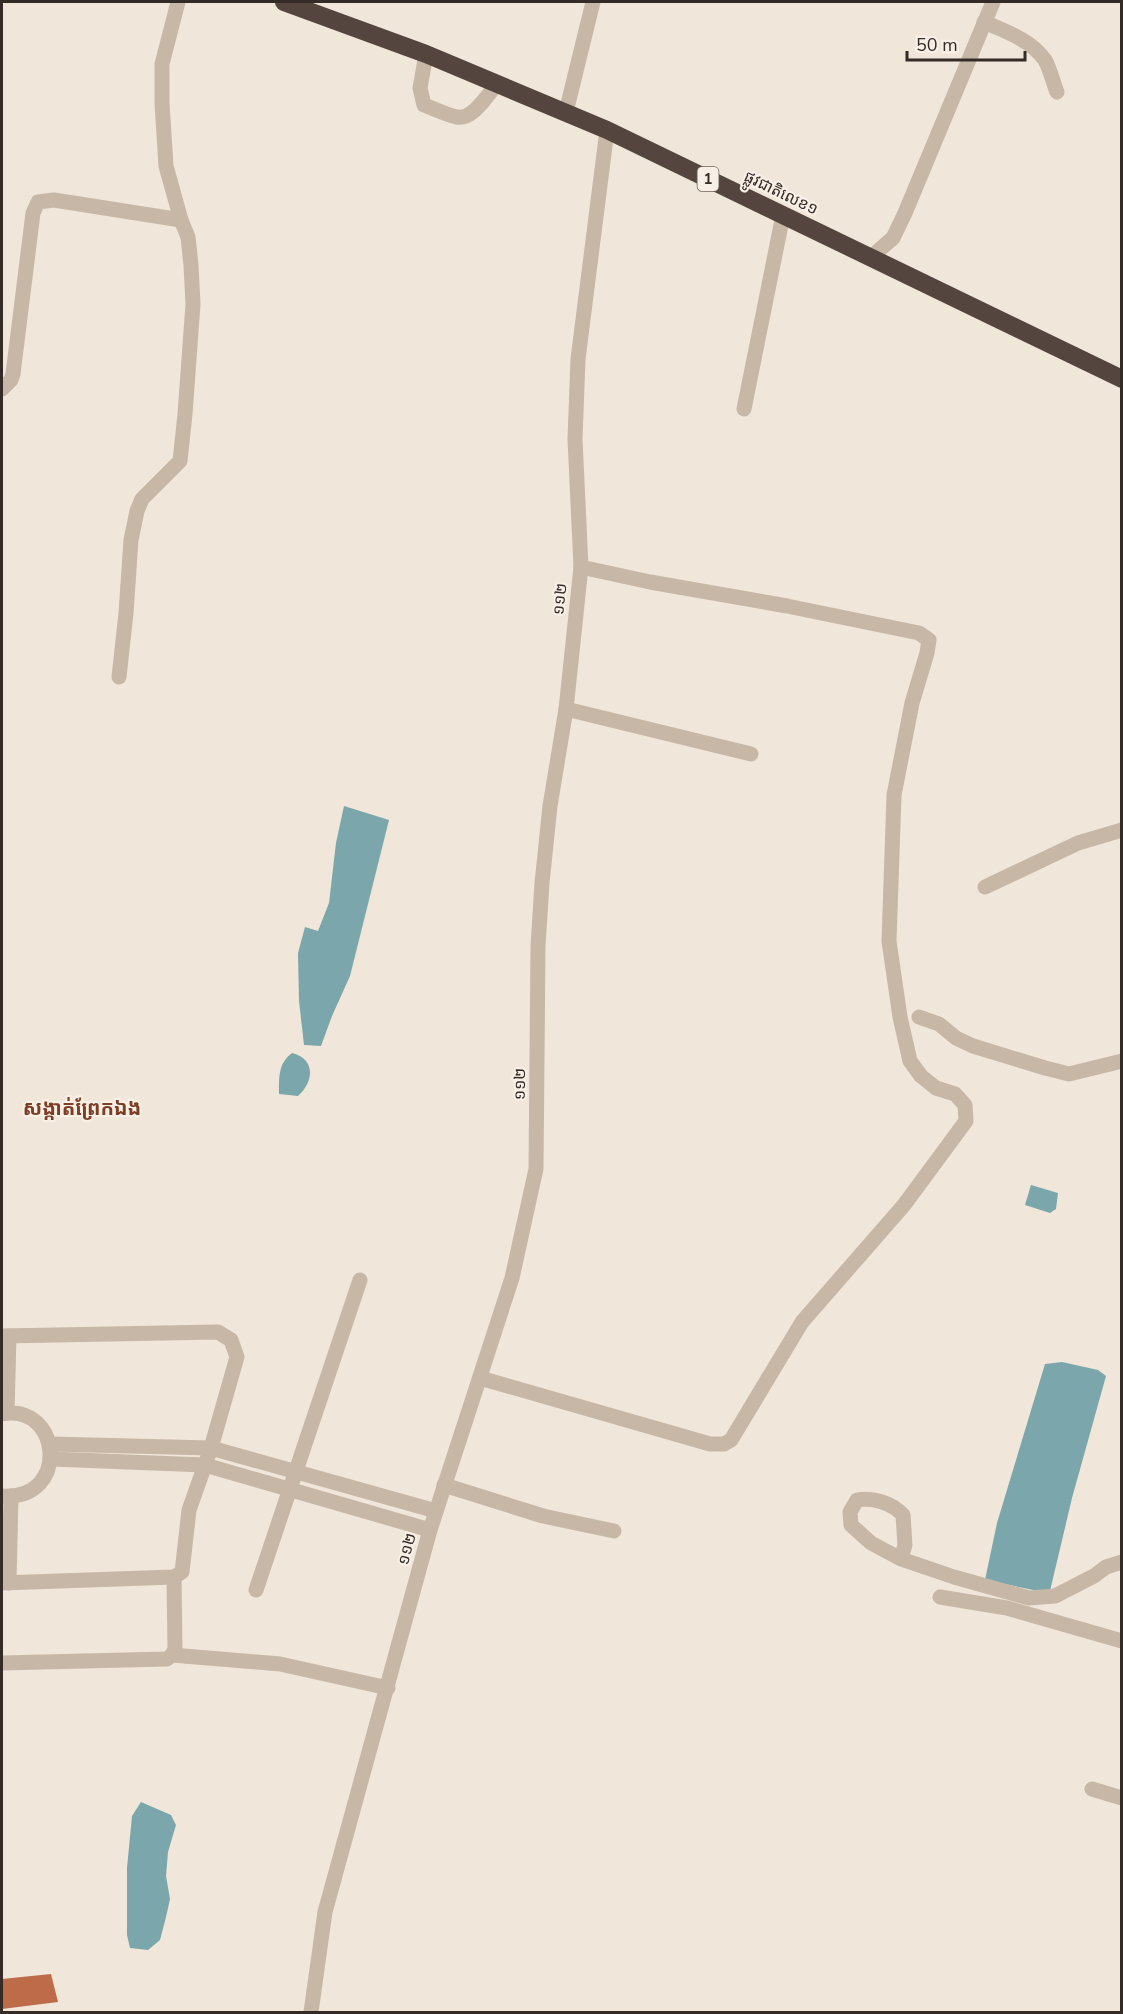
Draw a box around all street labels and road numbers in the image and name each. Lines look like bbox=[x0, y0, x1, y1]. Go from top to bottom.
street label: ផ្លូវជាតិលេខ១ bbox=[739, 166, 822, 223]
road number: 1 bbox=[698, 167, 718, 191]
street label: ១១២ bbox=[547, 582, 573, 616]
street label: ១១២ bbox=[509, 1068, 531, 1100]
street label: ១១២ bbox=[392, 1531, 422, 1567]

